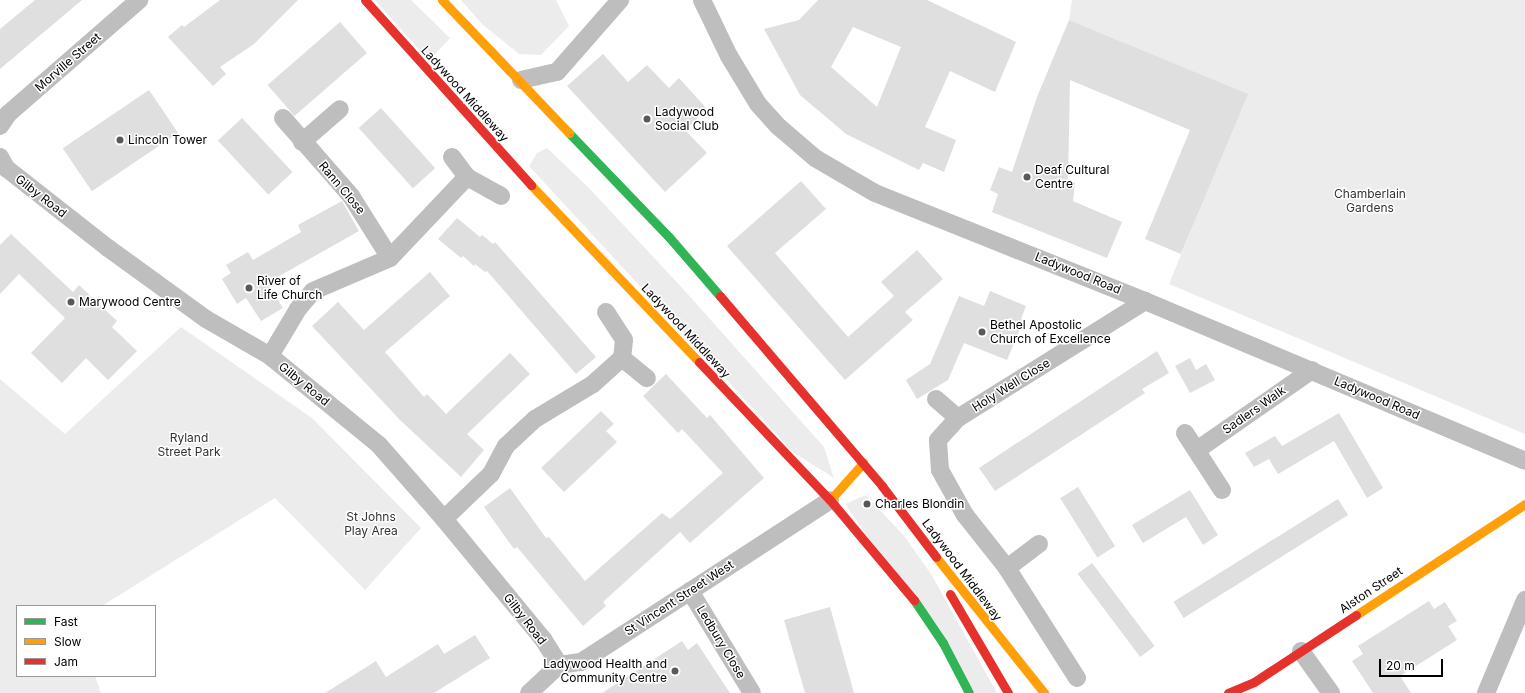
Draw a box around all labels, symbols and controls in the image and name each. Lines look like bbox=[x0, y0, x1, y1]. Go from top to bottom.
street label: Morville Street bbox=[32, 30, 104, 94]
street label: Ladywood Middleway bbox=[418, 43, 512, 145]
place label: Ladywood Social Club bbox=[655, 105, 719, 133]
marker: Ladywood Social Club bbox=[642, 114, 652, 124]
place label: Lincoln Tower bbox=[128, 133, 207, 147]
marker: Lincoln Tower bbox=[115, 135, 125, 145]
street label: Rann Close bbox=[316, 159, 368, 217]
place label: Deaf Cultural Centre bbox=[1035, 163, 1109, 191]
street label: Gilby Road bbox=[13, 172, 69, 220]
marker: Deaf Cultural Centre bbox=[1022, 172, 1032, 182]
park label: Chamberlain Gardens bbox=[1334, 187, 1406, 215]
street label: Ladywood Road bbox=[1033, 249, 1123, 297]
place label: River of Life Church bbox=[257, 274, 322, 302]
street label: Ladywood Middleway bbox=[639, 281, 733, 381]
marker: River of Life Church bbox=[244, 283, 254, 293]
place label: Marywood Centre bbox=[79, 295, 181, 309]
marker: Marywood Centre bbox=[66, 297, 76, 307]
place label: Bethel Apostolic Church of Excellence bbox=[990, 318, 1111, 346]
marker: Bethel Apostolic Church of Excellence bbox=[977, 327, 987, 337]
street label: Holy Well Close bbox=[970, 355, 1052, 415]
street label: Gilby Road bbox=[276, 359, 332, 409]
street label: Ladywood Road bbox=[1332, 374, 1422, 422]
street label: Sadlers Walk bbox=[1220, 383, 1288, 437]
park label: Ryland Street Park bbox=[158, 431, 220, 459]
place label: Charles Blondin bbox=[875, 497, 964, 511]
marker: Charles Blondin bbox=[862, 499, 872, 509]
park label: St Johns Play Area bbox=[344, 510, 398, 538]
street label: Ladywood Middleway bbox=[919, 516, 1005, 624]
street label: St Vincent Street West bbox=[622, 557, 736, 639]
street label: Alston Street bbox=[1337, 564, 1405, 616]
street label: Gilby Road bbox=[501, 591, 549, 647]
street label: Ledbury Close bbox=[694, 603, 748, 681]
legend bbox=[16, 605, 156, 677]
text: Fast bbox=[54, 614, 78, 629]
text: Slow bbox=[54, 634, 81, 649]
scale bar bbox=[1381, 651, 1445, 677]
text: Jam bbox=[54, 654, 78, 669]
place label: Ladywood Health and Community Centre bbox=[543, 657, 667, 685]
text: 20 m bbox=[1386, 658, 1415, 673]
marker: Ladywood Health and Community Centre bbox=[670, 666, 680, 676]

